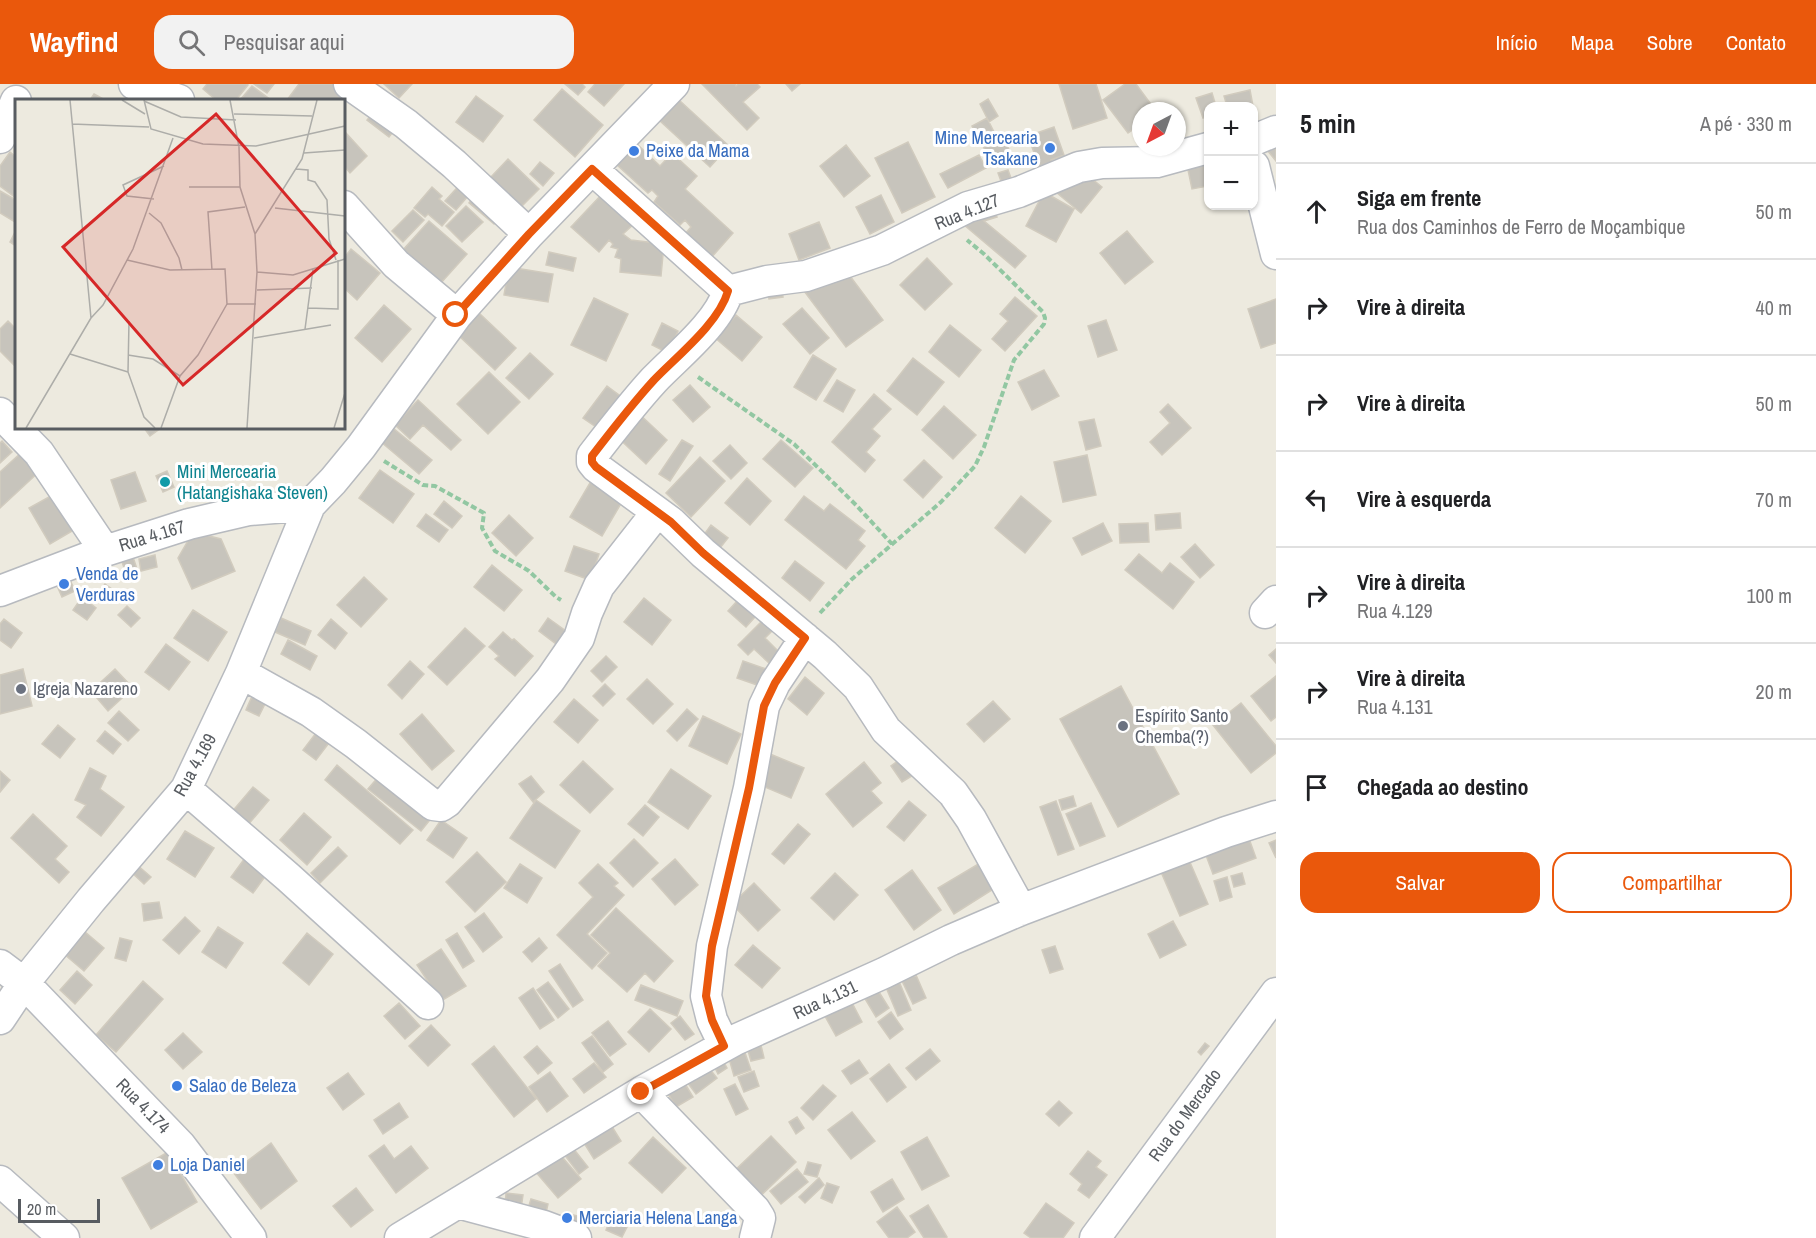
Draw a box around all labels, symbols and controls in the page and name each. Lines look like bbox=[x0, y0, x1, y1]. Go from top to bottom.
search box bbox=[154, 15, 574, 69]
text: Wayfind bbox=[30, 23, 118, 61]
icon: search bbox=[175, 26, 208, 59]
text: Pesquisar aqui bbox=[223, 27, 345, 57]
text: Início bbox=[1496, 28, 1538, 57]
text: Mapa bbox=[1571, 28, 1614, 57]
text: Sobre bbox=[1647, 28, 1693, 57]
text: Contato bbox=[1726, 28, 1786, 57]
inset map bbox=[15, 99, 345, 429]
north arrow bbox=[1132, 102, 1186, 156]
map controls bbox=[1204, 102, 1258, 210]
button: + bbox=[1204, 102, 1258, 156]
text: 5 min bbox=[1300, 106, 1356, 141]
text: A pé · 330 m bbox=[1700, 110, 1792, 137]
place label: Mine Mercearia Tsakane bbox=[935, 125, 1038, 171]
place label: Peixe da Mama bbox=[646, 138, 749, 163]
marker: Mine Mercearia Tsakane bbox=[1043, 141, 1057, 155]
marker: Peixe da Mama bbox=[627, 144, 641, 158]
button: − bbox=[1204, 156, 1258, 210]
text: Siga em frente bbox=[1357, 183, 1481, 213]
street label: Rua 4.127 bbox=[931, 187, 1003, 236]
icon: ahead bbox=[1300, 195, 1333, 228]
text: 50 m bbox=[1756, 198, 1792, 225]
text: Rua dos Caminhos de Ferro de Moçambique bbox=[1357, 213, 1685, 240]
icon: right bbox=[1300, 291, 1333, 324]
text: Vire à direita bbox=[1357, 292, 1465, 322]
text: 40 m bbox=[1756, 294, 1792, 321]
route start bbox=[442, 301, 468, 327]
icon: right bbox=[1300, 387, 1333, 420]
text: Vire à direita bbox=[1357, 388, 1465, 418]
text: 50 m bbox=[1756, 390, 1792, 417]
place label: Mini Mercearia (Hatangishaka Steven) bbox=[177, 459, 328, 505]
marker: Mini Mercearia (Hatangishaka Steven) bbox=[158, 475, 172, 489]
icon: left bbox=[1300, 483, 1333, 516]
text: Vire à esquerda bbox=[1357, 484, 1491, 514]
text: 70 m bbox=[1756, 486, 1792, 513]
street label: Rua 4.167 bbox=[116, 514, 188, 557]
place label: Venda de Verduras bbox=[76, 561, 138, 607]
text: Vire à direita bbox=[1357, 567, 1465, 597]
marker: Venda de Verduras bbox=[57, 577, 71, 591]
icon: right bbox=[1300, 579, 1333, 612]
text: 100 m bbox=[1746, 582, 1792, 609]
text: Rua 4.129 bbox=[1357, 597, 1433, 624]
text: Vire à direita bbox=[1357, 663, 1465, 693]
icon: right bbox=[1300, 675, 1333, 708]
place label: Igreja Nazareno bbox=[33, 676, 138, 701]
text: 20 m bbox=[1756, 678, 1792, 705]
marker: Igreja Nazareno bbox=[14, 682, 28, 696]
text: Rua 4.131 bbox=[1357, 693, 1433, 720]
place label: Espírito Santo Chemba(?) bbox=[1135, 703, 1229, 749]
marker: Espírito Santo Chemba(?) bbox=[1116, 719, 1130, 733]
street label: Rua 4.169 bbox=[167, 729, 222, 801]
icon: arrive bbox=[1300, 771, 1333, 804]
text: Chegada ao destino bbox=[1357, 772, 1528, 802]
button: Salvar bbox=[1300, 852, 1540, 913]
button: Compartilhar bbox=[1552, 852, 1792, 913]
street label: Rua 4.131 bbox=[789, 973, 862, 1025]
street label: Rua do Mercado bbox=[1142, 1063, 1227, 1166]
street label: Rua 4.174 bbox=[111, 1072, 176, 1139]
place label: Salao de Beleza bbox=[189, 1073, 297, 1098]
route end bbox=[627, 1078, 653, 1104]
marker: Salao de Beleza bbox=[170, 1079, 184, 1093]
place label: Loja Daniel bbox=[170, 1152, 245, 1177]
marker: Loja Daniel bbox=[151, 1158, 165, 1172]
scale bar bbox=[18, 1196, 100, 1224]
text: 20 m bbox=[27, 1198, 56, 1220]
place label: Merciaria Helena Langa bbox=[579, 1205, 737, 1230]
marker: Merciaria Helena Langa bbox=[560, 1211, 574, 1225]

